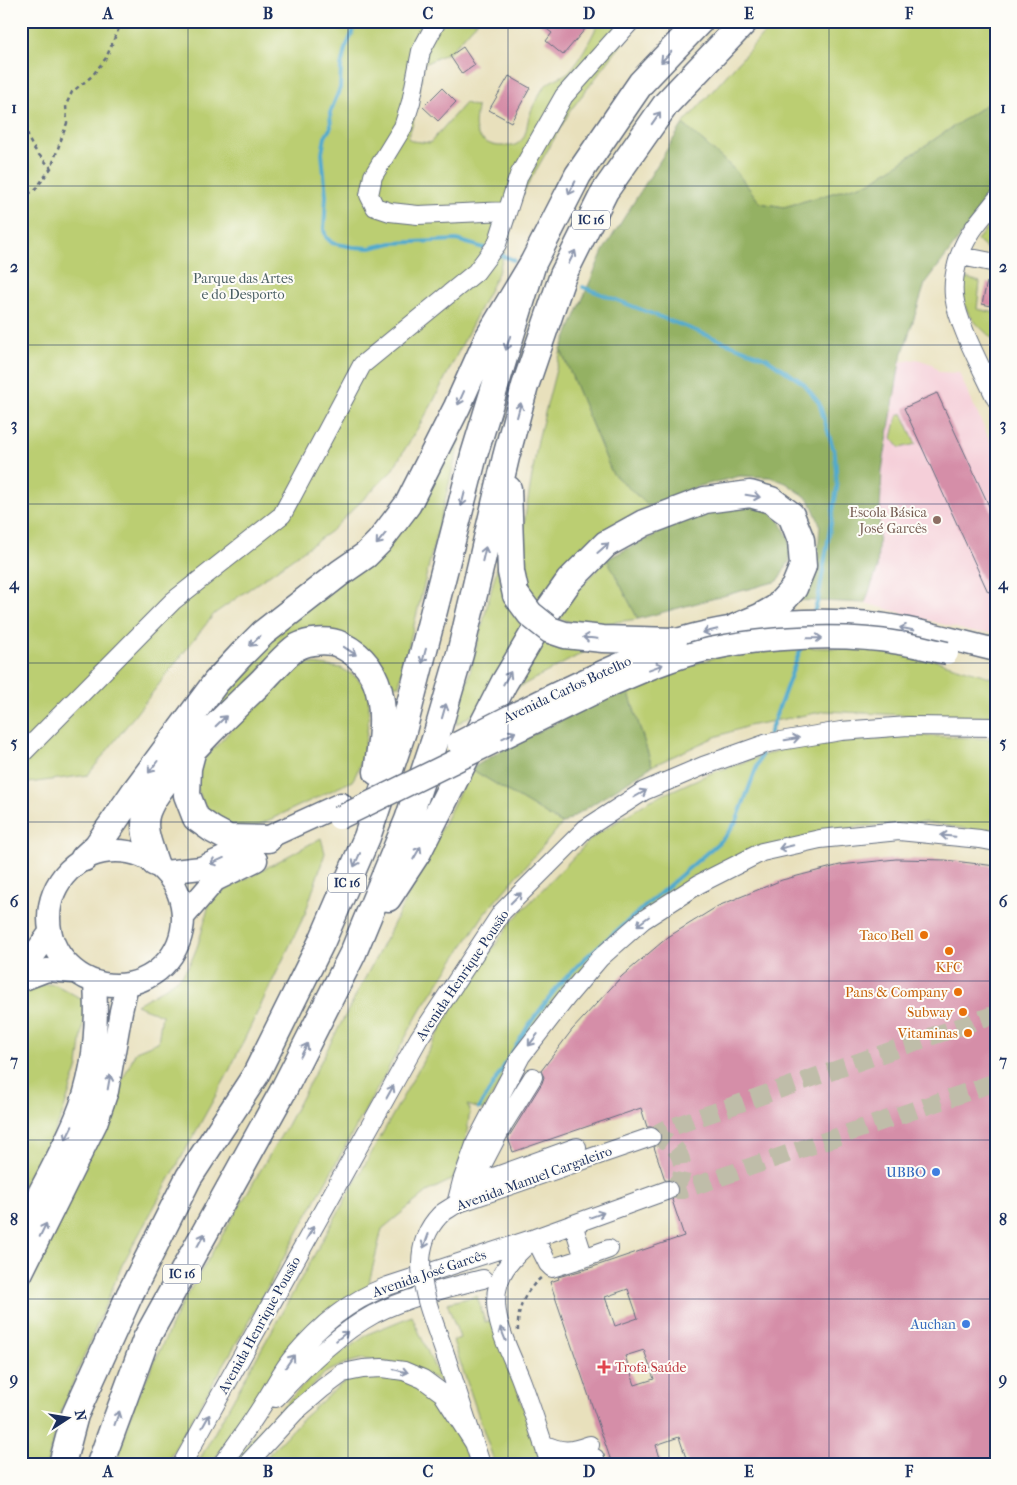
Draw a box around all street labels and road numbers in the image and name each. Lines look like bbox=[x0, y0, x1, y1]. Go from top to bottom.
road number: IC 16 bbox=[572, 210, 610, 230]
street label: Avenida Carlos Botelho bbox=[500, 652, 634, 727]
road number: IC 16 bbox=[328, 874, 366, 892]
street label: Avenida Henrique Pousão bbox=[412, 906, 513, 1045]
street label: Avenida Manuel Cargaleiro bbox=[453, 1142, 614, 1215]
street label: Avenida José Garcês bbox=[369, 1246, 488, 1301]
street label: Avenida Henrique Pousão bbox=[214, 1254, 304, 1398]
road number: IC 16 bbox=[163, 1264, 201, 1284]

